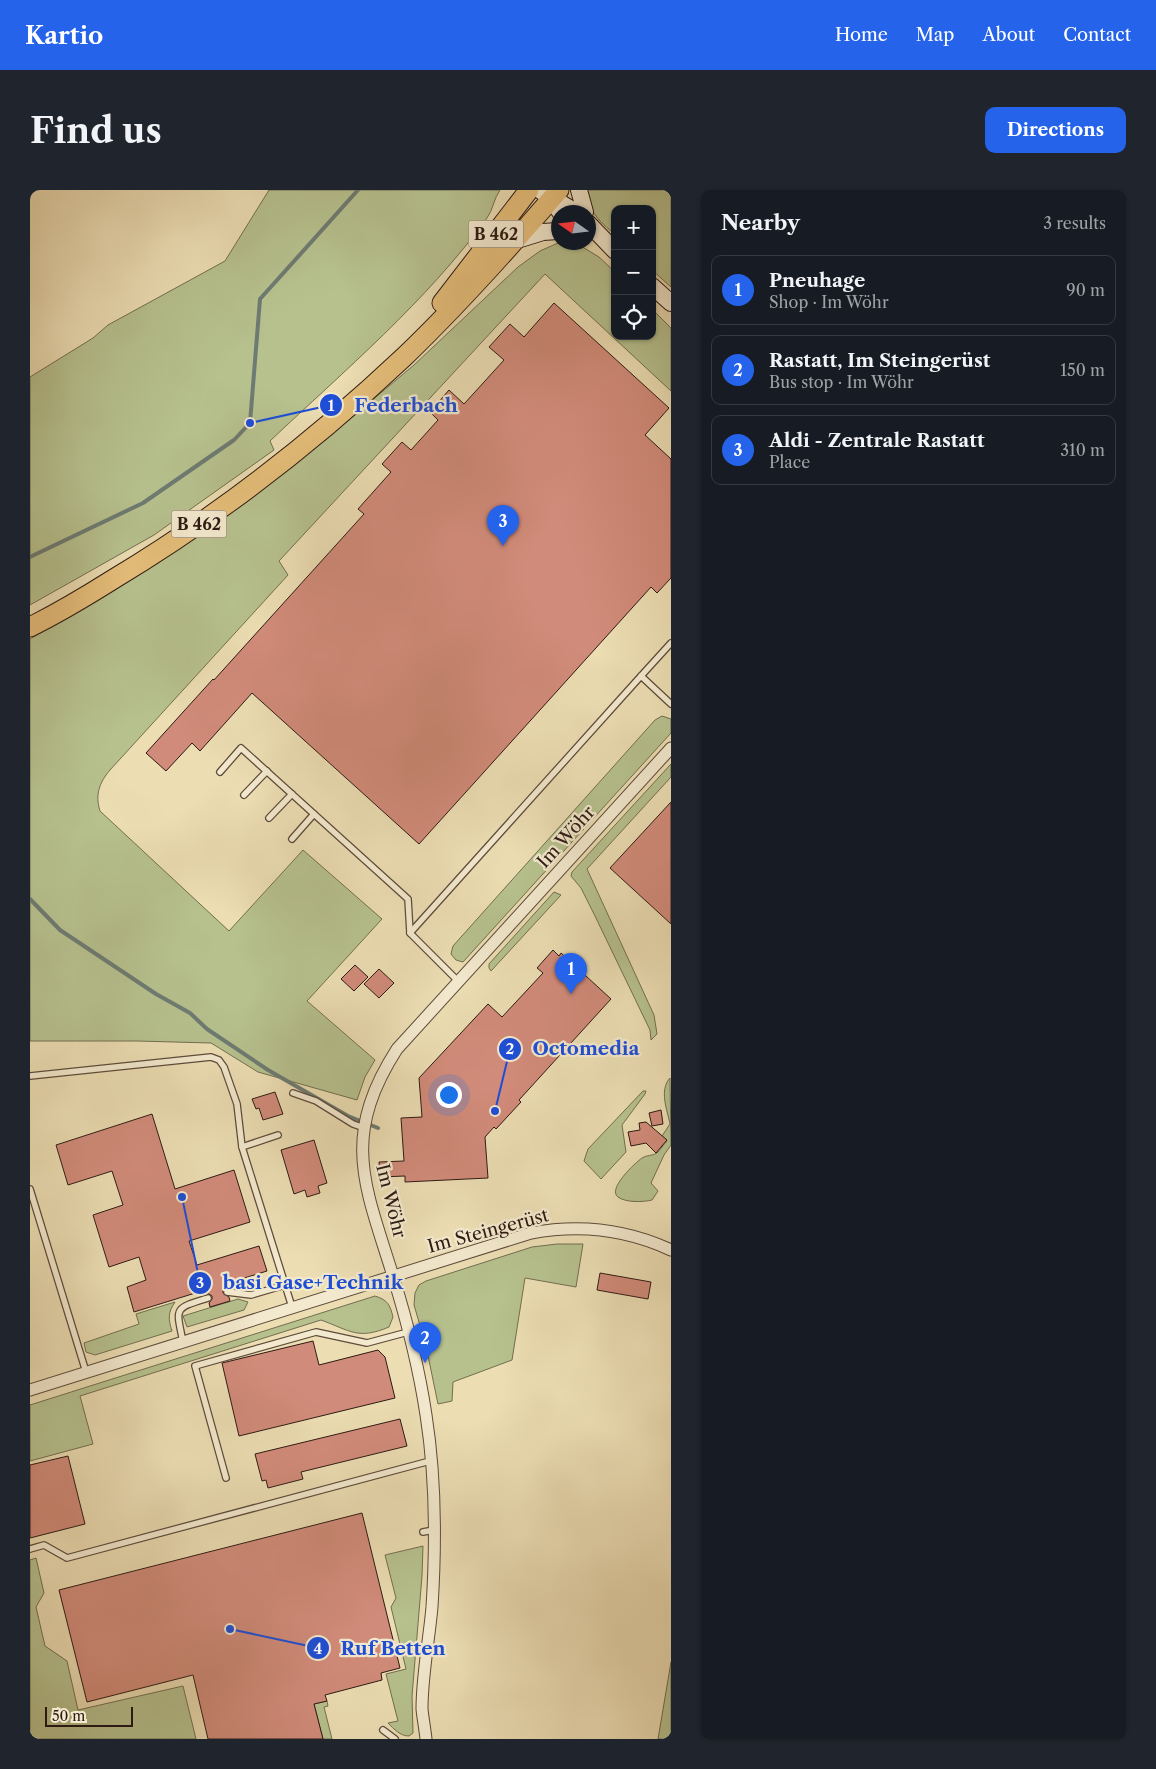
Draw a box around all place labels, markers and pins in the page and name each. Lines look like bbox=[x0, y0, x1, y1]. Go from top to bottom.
callout: Federbach bbox=[319, 388, 467, 422]
pin: 3 bbox=[487, 505, 519, 546]
pin: 1 bbox=[555, 953, 587, 994]
callout: Octomedia bbox=[498, 1032, 650, 1066]
callout: basi Gase+Technik bbox=[188, 1266, 413, 1300]
pin: 2 bbox=[409, 1322, 441, 1363]
callout: Ruf Betten bbox=[306, 1631, 456, 1665]

